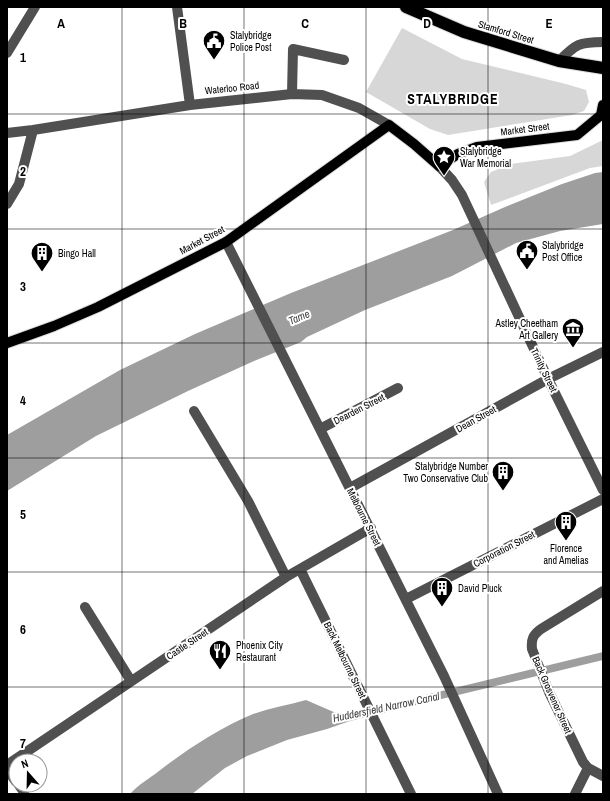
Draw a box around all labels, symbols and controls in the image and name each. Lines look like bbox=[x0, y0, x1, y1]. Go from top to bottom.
text: A bbox=[57, 15, 65, 32]
text: B bbox=[179, 15, 187, 32]
text: C bbox=[301, 15, 309, 32]
text: D bbox=[423, 15, 431, 32]
text: E bbox=[545, 15, 553, 32]
street label: Stamford Street bbox=[477, 17, 536, 47]
public building icon: Stalybridge Police Post bbox=[201, 28, 227, 61]
place label: Stalybridge Police Post bbox=[230, 29, 272, 54]
text: 1 bbox=[20, 49, 26, 66]
street label: Waterloo Road bbox=[204, 79, 260, 97]
district label: STALYBRIDGE bbox=[407, 90, 499, 108]
street label: Market Street bbox=[500, 119, 551, 138]
place icon: Stalybridge War Memorial bbox=[431, 144, 457, 177]
place label: Stalybridge War Memorial bbox=[460, 145, 511, 170]
text: 2 bbox=[20, 163, 26, 180]
street label: Market Street bbox=[177, 222, 227, 257]
public building icon: Stalybridge Post Office bbox=[514, 238, 540, 271]
place label: Stalybridge Post Office bbox=[542, 239, 584, 264]
building icon: Bingo Hall bbox=[29, 240, 55, 273]
place label: Bingo Hall bbox=[58, 247, 96, 260]
text: 3 bbox=[20, 278, 26, 295]
water label: Tame bbox=[286, 306, 312, 328]
museum icon: Astley Cheetham Art Gallery bbox=[560, 316, 586, 349]
place label: Astley Cheetham Art Gallery bbox=[495, 317, 559, 342]
street label: Trinity Street bbox=[528, 346, 560, 395]
street label: Dearden Street bbox=[331, 390, 387, 427]
text: 4 bbox=[20, 392, 26, 409]
street label: Dean Street bbox=[454, 402, 499, 435]
building icon: Stalybridge Number Two Conservative Club bbox=[490, 459, 516, 492]
place label: Stalybridge Number Two Conservative Club bbox=[403, 460, 488, 485]
street label: Melbourne Street bbox=[344, 486, 384, 549]
text: 5 bbox=[20, 506, 26, 523]
building icon: Florence and Amelias bbox=[553, 509, 579, 542]
street label: Corporation Street bbox=[471, 528, 538, 570]
place label: Florence and Amelias bbox=[543, 542, 589, 567]
building icon: David Pluck bbox=[429, 575, 455, 608]
place label: David Pluck bbox=[458, 582, 503, 595]
street label: Back Melbourne Street bbox=[321, 620, 369, 701]
text: 6 bbox=[20, 621, 26, 638]
street label: Castle Street bbox=[164, 625, 211, 663]
restaurant icon: Phoenix City Restaurant bbox=[207, 638, 233, 671]
place label: Phoenix City Restaurant bbox=[236, 639, 284, 664]
street label: Back Grosvenor Street bbox=[529, 654, 575, 736]
water label: Huddersfield Narrow Canal bbox=[331, 689, 442, 725]
text: 7 bbox=[20, 735, 26, 752]
north arrow bbox=[8, 753, 48, 793]
text: N bbox=[19, 756, 30, 771]

